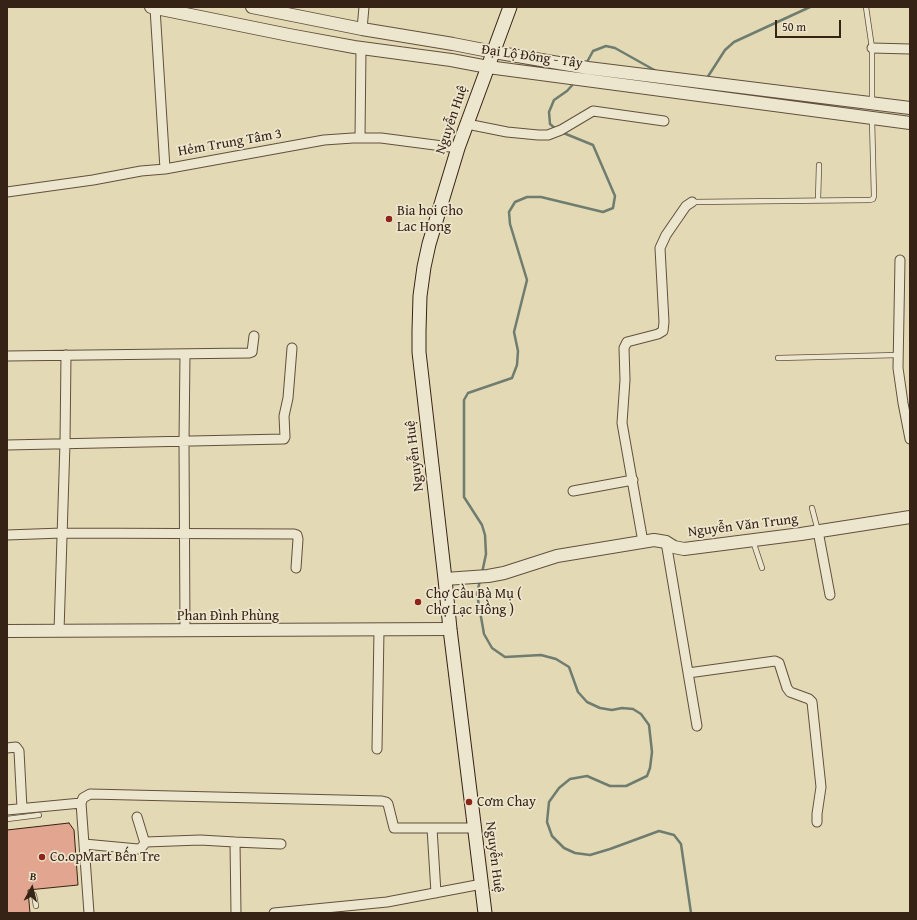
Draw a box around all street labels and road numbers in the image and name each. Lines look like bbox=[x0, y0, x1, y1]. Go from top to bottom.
street label: Đại Lộ Đông - Tây bbox=[480, 42, 584, 72]
street label: Nguyễn Huệ bbox=[432, 83, 472, 157]
street label: Hẻm Trung Tâm 3 bbox=[177, 126, 283, 160]
street label: Nguyễn Huệ bbox=[402, 419, 428, 493]
street label: Nguyễn Văn Trung bbox=[687, 511, 799, 541]
street label: Phan Đình Phùng bbox=[177, 608, 279, 624]
street label: Nguyễn Huệ bbox=[481, 820, 507, 894]

